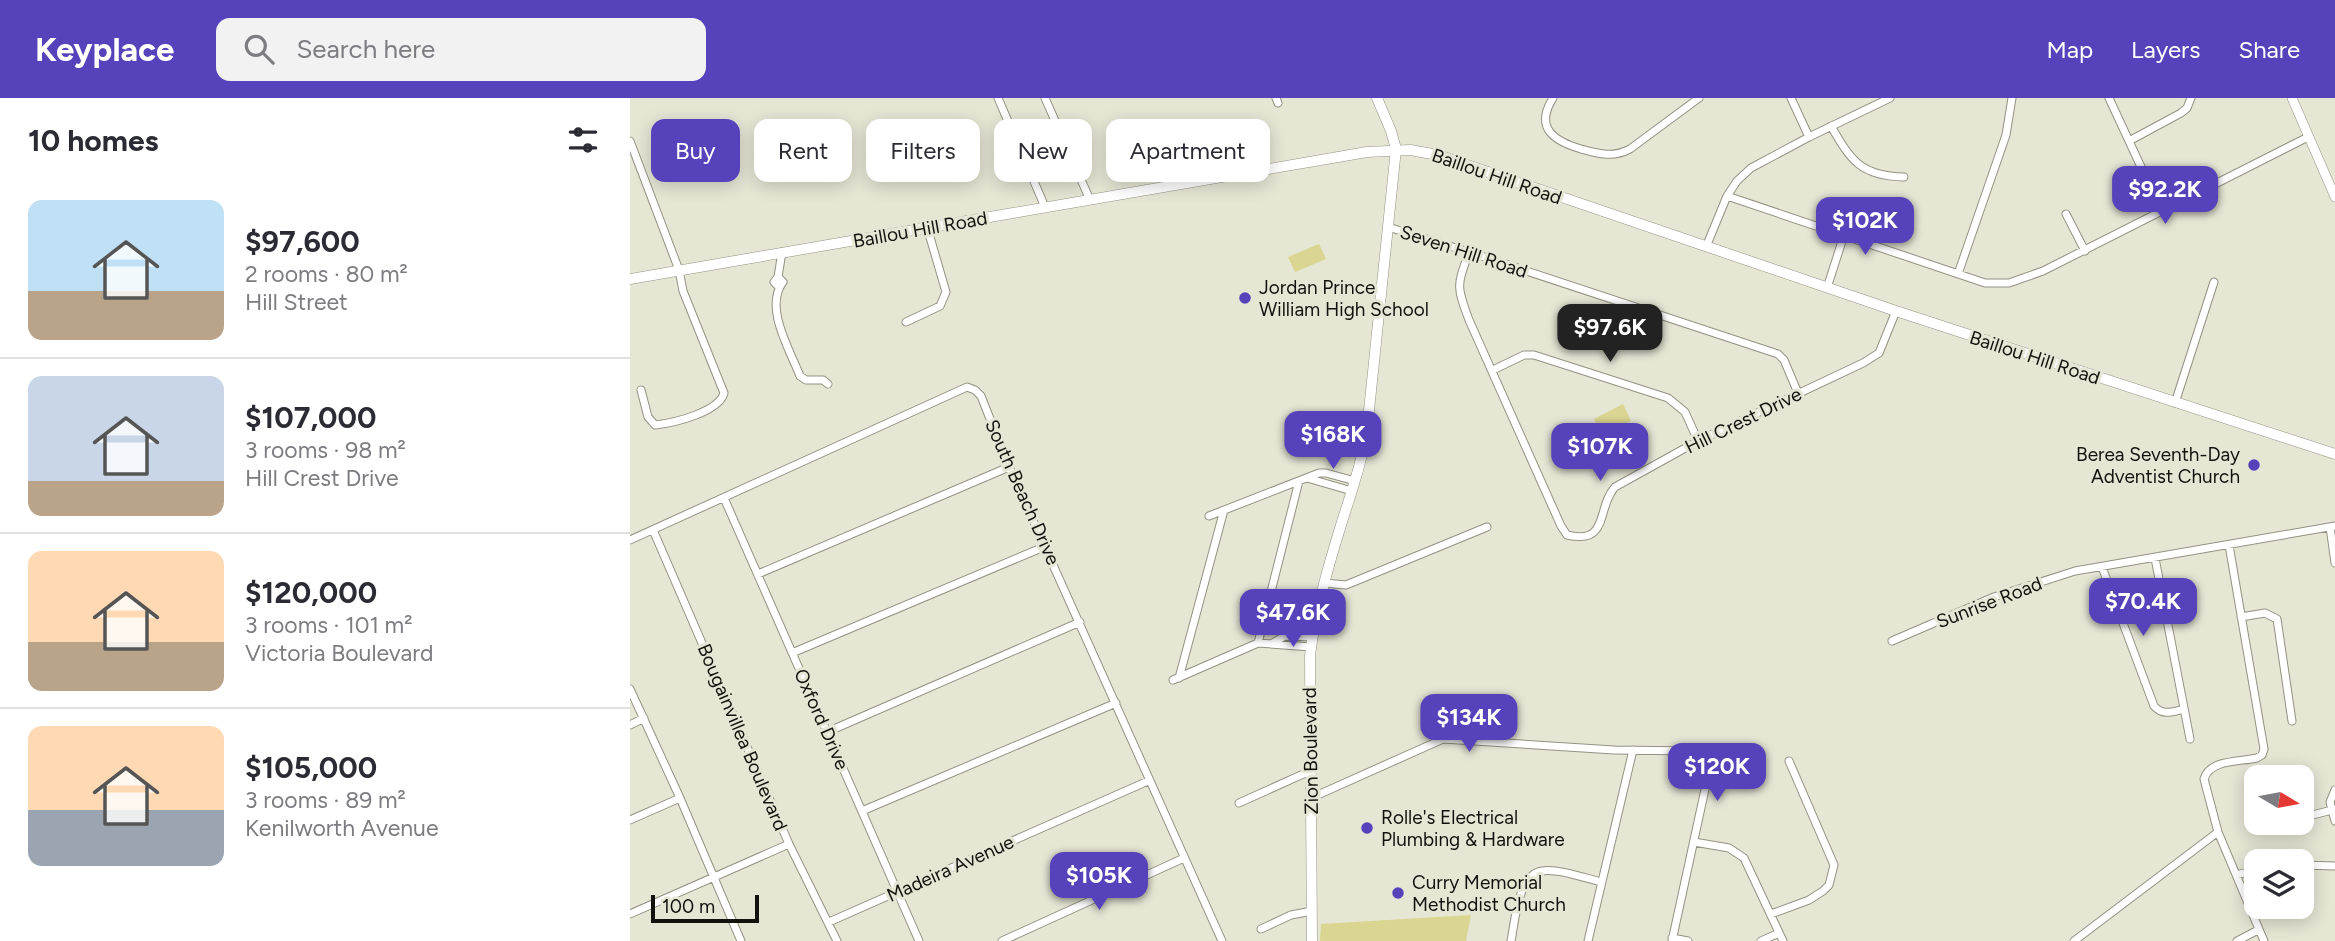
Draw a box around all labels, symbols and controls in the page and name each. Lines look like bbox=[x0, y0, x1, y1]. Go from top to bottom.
search box bbox=[216, 18, 706, 81]
text: Keyplace bbox=[35, 30, 174, 69]
icon: search bbox=[240, 30, 278, 68]
text: Search here bbox=[296, 33, 435, 65]
text: Map bbox=[2046, 35, 2093, 64]
text: Layers bbox=[2131, 35, 2200, 64]
text: Share bbox=[2238, 35, 2300, 64]
chip: Buy bbox=[651, 119, 740, 182]
chip: Rent bbox=[754, 119, 852, 182]
chip: Filters bbox=[866, 119, 980, 182]
chip: New bbox=[994, 119, 1092, 182]
chip: Apartment bbox=[1106, 119, 1270, 182]
icon: filters bbox=[564, 121, 602, 159]
text: 10 homes bbox=[28, 122, 159, 159]
street label: Baillou Hill Road bbox=[1429, 143, 1565, 209]
pin: $92.2K bbox=[2108, 166, 2222, 226]
text: $92.2K bbox=[2128, 175, 2202, 203]
pin: $102K bbox=[1816, 198, 1914, 257]
street label: Baillou Hill Road bbox=[851, 206, 989, 253]
text: $102K bbox=[1832, 206, 1898, 234]
street label: Seven Hill Road bbox=[1397, 220, 1530, 283]
text: $97,600 bbox=[245, 223, 360, 260]
icon: home bbox=[84, 228, 168, 312]
text: 2 rooms · 80 m² bbox=[245, 260, 408, 288]
place label: Jordan Prince William High School bbox=[1259, 276, 1429, 321]
text: Hill Street bbox=[245, 288, 348, 316]
marker: Jordan Prince William High School bbox=[1237, 290, 1253, 306]
pin: $97.6K bbox=[1553, 304, 1667, 364]
text: $97.6K bbox=[1573, 313, 1647, 341]
street label: Baillou Hill Road bbox=[1967, 326, 2103, 389]
street label: Hill Crest Drive bbox=[1681, 382, 1805, 459]
text: $107,000 bbox=[245, 399, 376, 436]
icon: home bbox=[84, 404, 168, 488]
pin: $168K bbox=[1284, 412, 1382, 471]
street label: South Beach Drive bbox=[980, 416, 1065, 569]
text: $168K bbox=[1300, 420, 1366, 448]
pin: $107K bbox=[1551, 424, 1649, 483]
text: $107K bbox=[1567, 432, 1633, 460]
text: 3 rooms · 98 m² bbox=[245, 436, 406, 464]
place label: Berea Seventh-Day Adventist Church bbox=[2076, 443, 2240, 488]
marker: Berea Seventh-Day Adventist Church bbox=[2246, 457, 2262, 473]
text: Hill Crest Drive bbox=[245, 464, 399, 492]
street label: Sunrise Road bbox=[1933, 572, 2045, 633]
text: $120,000 bbox=[245, 574, 377, 611]
pin: $70.4K bbox=[2086, 578, 2200, 638]
icon: home bbox=[84, 579, 168, 663]
text: $70.4K bbox=[2105, 587, 2181, 615]
pin: $47.6K bbox=[1236, 589, 1350, 649]
text: $47.6K bbox=[1256, 598, 1330, 626]
text: 3 rooms · 101 m² bbox=[245, 611, 412, 639]
text: Victoria Boulevard bbox=[245, 639, 433, 667]
street label: Bougainvillea Boulevard bbox=[693, 640, 792, 834]
street label: Oxford Drive bbox=[789, 665, 854, 773]
street label: Zion Boulevard bbox=[1298, 687, 1323, 815]
pin: $134K bbox=[1420, 694, 1518, 754]
text: $134K bbox=[1436, 703, 1502, 731]
pin: $120K bbox=[1668, 744, 1766, 803]
text: $105,000 bbox=[245, 749, 377, 786]
text: $120K bbox=[1684, 752, 1750, 780]
icon: home bbox=[84, 754, 168, 838]
north arrow bbox=[2244, 765, 2314, 835]
map controls bbox=[2244, 765, 2314, 919]
text: 3 rooms · 89 m² bbox=[245, 786, 406, 814]
place label: Rolle's Electrical Plumbing & Hardware bbox=[1381, 806, 1565, 851]
text: Kenilworth Avenue bbox=[245, 814, 439, 842]
marker: Rolle's Electrical Plumbing & Hardware bbox=[1359, 820, 1375, 836]
street label: Madeira Avenue bbox=[883, 830, 1017, 907]
button: layers bbox=[2244, 849, 2314, 919]
pin: $105K bbox=[1050, 852, 1148, 912]
text: $105K bbox=[1066, 861, 1132, 889]
place label: Curry Memorial Methodist Church bbox=[1412, 871, 1566, 916]
marker: Curry Memorial Methodist Church bbox=[1390, 885, 1406, 901]
scale bar bbox=[651, 892, 760, 924]
text: 100 m bbox=[662, 895, 715, 918]

